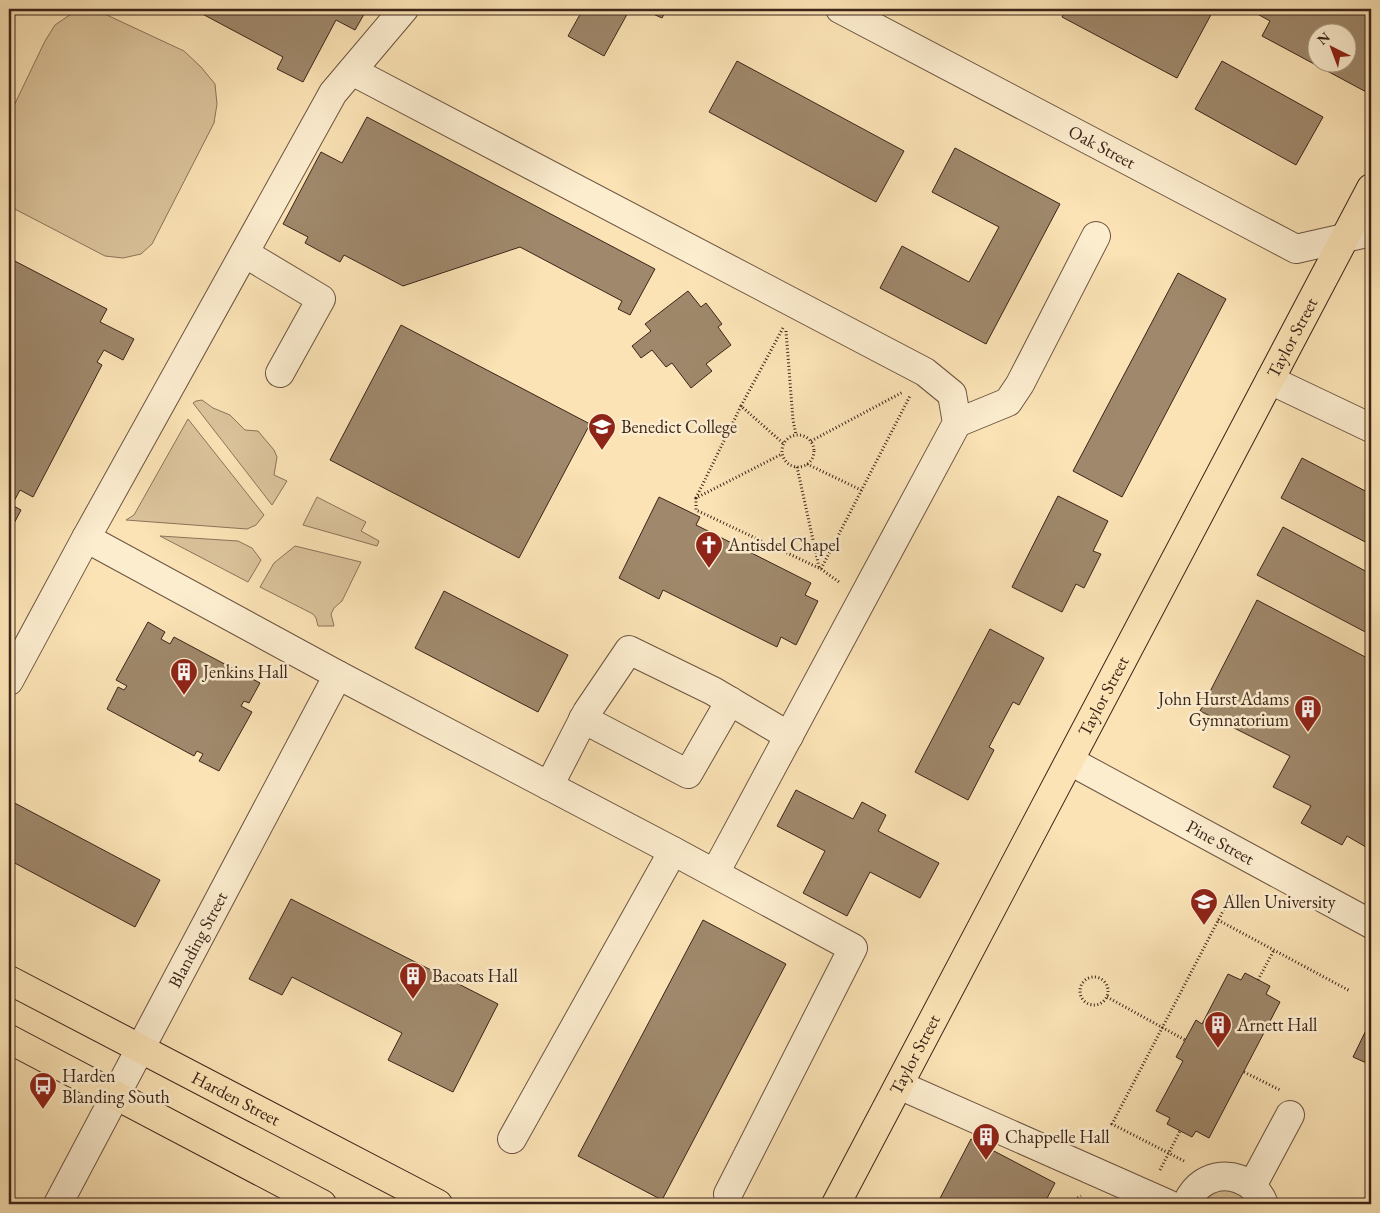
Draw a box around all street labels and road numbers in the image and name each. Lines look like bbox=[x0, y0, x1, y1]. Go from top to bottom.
street label: Oak Street bbox=[1065, 119, 1140, 174]
street label: Taylor Street bbox=[1261, 293, 1322, 382]
street label: Taylor Street bbox=[1072, 651, 1134, 740]
street label: Pine Street bbox=[1183, 814, 1259, 870]
street label: Blanding Street bbox=[163, 887, 232, 992]
street label: Taylor Street bbox=[884, 1010, 945, 1098]
street label: Harden Street bbox=[188, 1065, 285, 1131]

